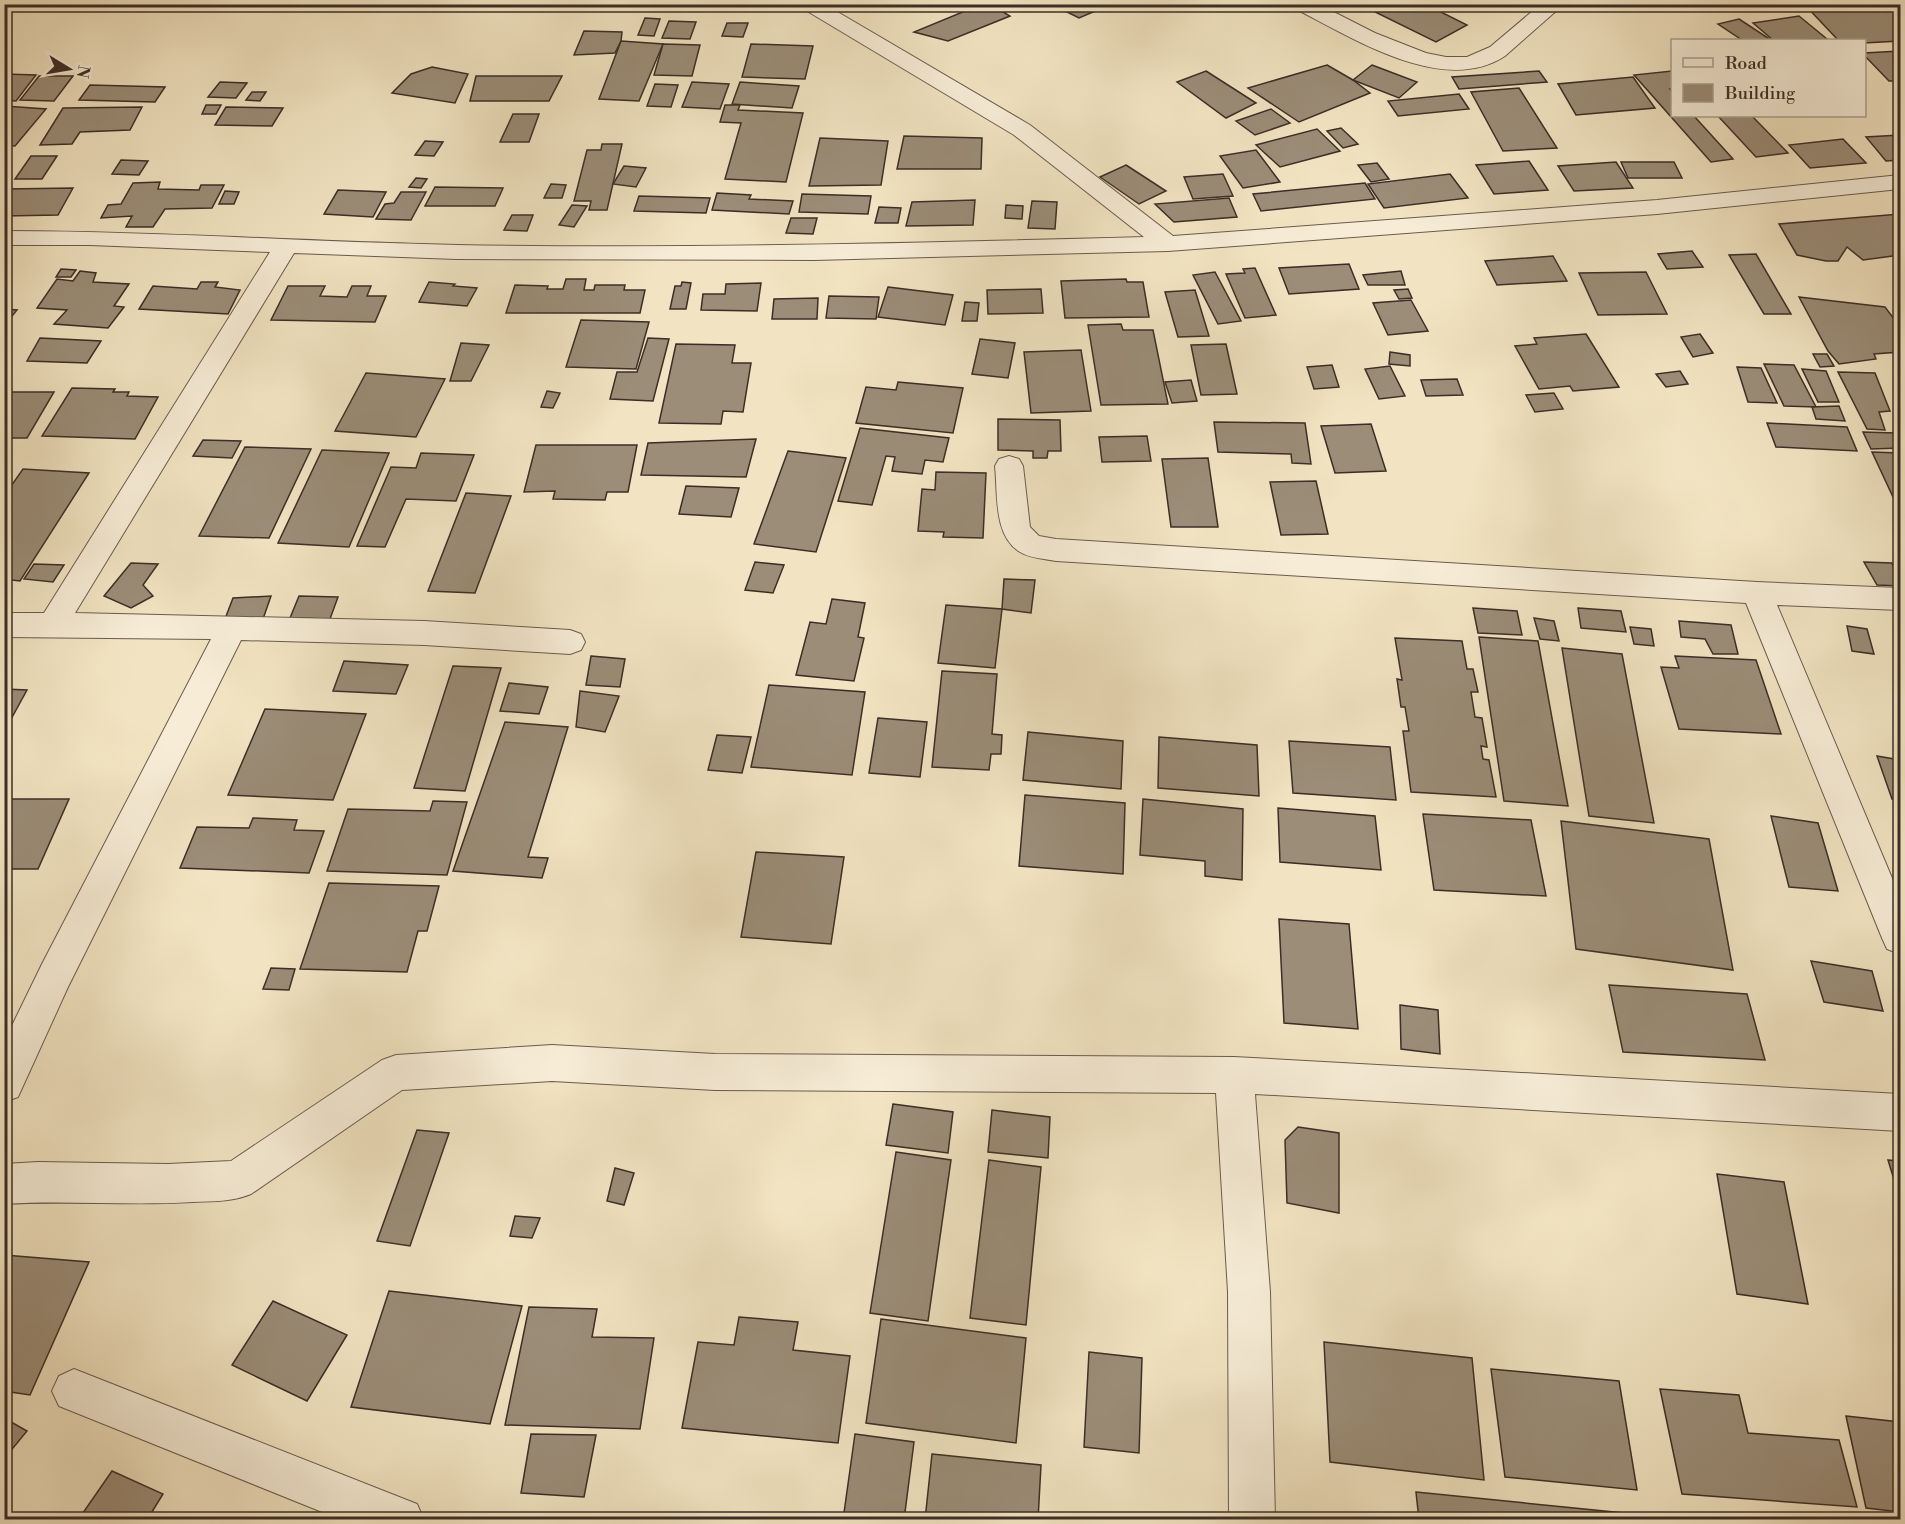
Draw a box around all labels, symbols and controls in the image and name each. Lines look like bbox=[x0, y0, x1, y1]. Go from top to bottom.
north arrow bbox=[39, 39, 99, 99]
legend bbox=[1671, 39, 1866, 117]
text: Road bbox=[1725, 52, 1768, 75]
text: N bbox=[72, 64, 94, 80]
text: Building bbox=[1724, 82, 1796, 105]

